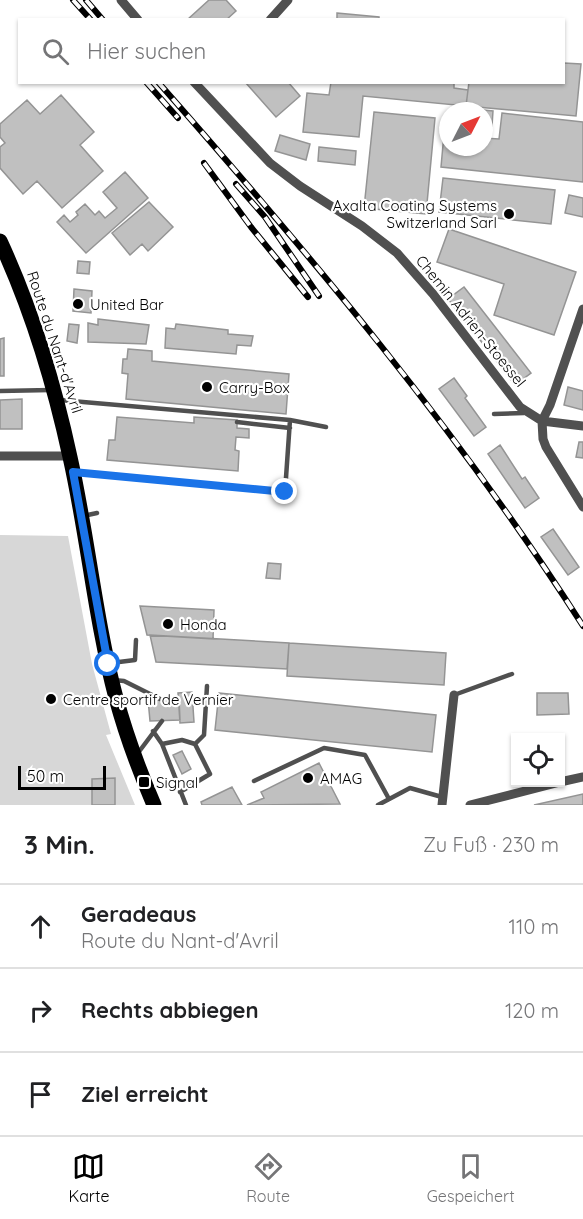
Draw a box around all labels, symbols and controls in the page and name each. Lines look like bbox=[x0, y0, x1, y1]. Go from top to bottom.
search box bbox=[18, 18, 565, 84]
icon: search bbox=[39, 35, 72, 68]
text: Hier suchen bbox=[87, 37, 206, 65]
north arrow bbox=[439, 102, 493, 156]
place label: Axalta Coating Systems Switzerland Sarl bbox=[333, 196, 497, 232]
marker: Axalta Coating Systems Switzerland Sarl bbox=[502, 207, 516, 221]
street label: Chemin Adrien-Stoessel bbox=[412, 251, 530, 391]
street label: Route du Nant-d'Avril bbox=[23, 269, 87, 415]
place label: United Bar bbox=[90, 295, 164, 314]
marker: United Bar bbox=[71, 297, 85, 311]
place label: Carry-Box bbox=[219, 378, 290, 397]
marker: Carry-Box bbox=[200, 380, 214, 394]
route end bbox=[271, 478, 297, 504]
place label: Honda bbox=[180, 615, 227, 634]
marker: Honda bbox=[161, 617, 175, 631]
route start bbox=[94, 650, 120, 676]
place label: Centre sportif de Vernier bbox=[63, 690, 234, 709]
marker: Centre sportif de Vernier bbox=[44, 692, 58, 706]
map controls bbox=[511, 733, 565, 787]
button: locate bbox=[511, 733, 565, 787]
scale bar bbox=[18, 763, 106, 790]
text: 50 m bbox=[27, 766, 64, 786]
place label: AMAG bbox=[320, 769, 362, 788]
marker: AMAG bbox=[301, 771, 315, 785]
place label: Signal bbox=[156, 773, 198, 792]
marker: Signal bbox=[137, 775, 151, 789]
text: 3 Min. bbox=[24, 828, 95, 861]
text: Zu Fuß · 230 m bbox=[423, 832, 559, 857]
text: Geradeaus bbox=[81, 900, 196, 928]
icon: ahead bbox=[24, 910, 57, 943]
text: 110 m bbox=[509, 914, 559, 939]
text: Route du Nant-d'Avril bbox=[81, 928, 279, 953]
icon: right bbox=[24, 994, 57, 1027]
text: Rechts abbiegen bbox=[81, 996, 259, 1024]
text: 120 m bbox=[505, 998, 559, 1023]
icon: arrive bbox=[24, 1078, 57, 1111]
text: Ziel erreicht bbox=[81, 1080, 209, 1108]
tab: Karte bbox=[68, 1150, 109, 1206]
tab: Route bbox=[246, 1150, 290, 1206]
tab: Gespeichert bbox=[427, 1150, 515, 1206]

